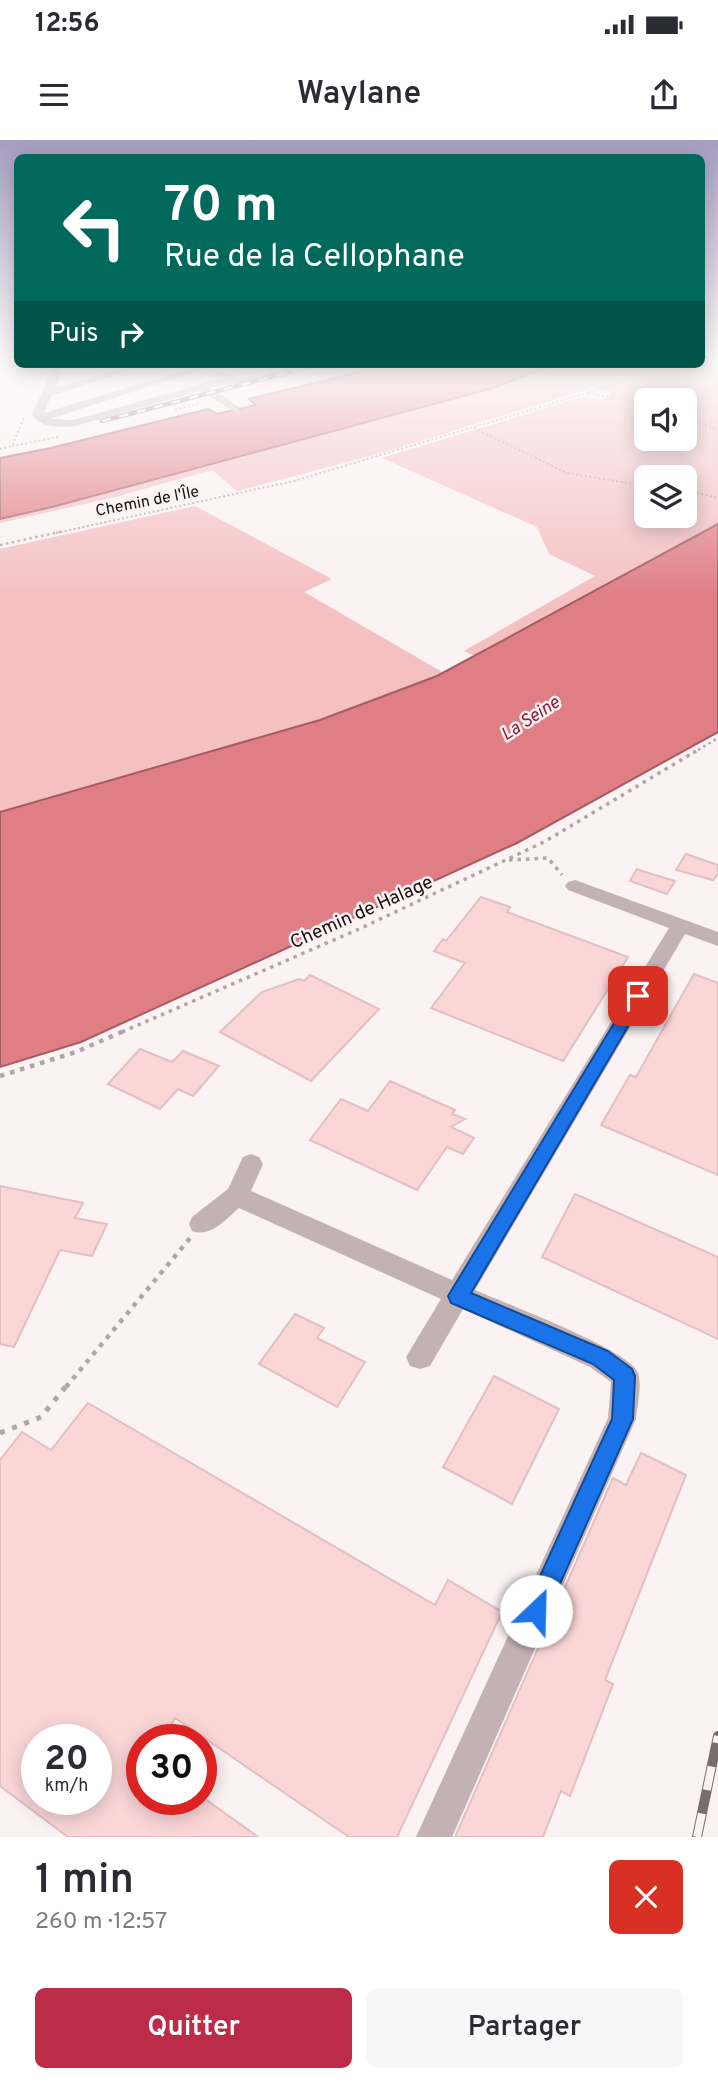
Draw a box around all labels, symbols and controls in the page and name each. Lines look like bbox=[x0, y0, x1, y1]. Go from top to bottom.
text: 12:56 bbox=[35, 8, 99, 41]
text: Waylane bbox=[297, 75, 421, 115]
icon: menu bbox=[35, 76, 73, 114]
icon: share bbox=[645, 76, 683, 114]
text: 70 m bbox=[164, 177, 278, 239]
icon: left bbox=[49, 182, 140, 273]
text: Rue de la Cellophane bbox=[164, 238, 465, 278]
icon: right bbox=[112, 315, 150, 353]
text: Puis bbox=[49, 318, 98, 351]
map controls bbox=[634, 388, 697, 528]
button: sound bbox=[634, 388, 697, 451]
button: layers bbox=[634, 465, 697, 528]
street label: Chemin de l'Île bbox=[94, 480, 201, 522]
water label: La Seine bbox=[497, 691, 565, 747]
street label: Chemin de Halage bbox=[287, 871, 437, 955]
pin bbox=[608, 966, 668, 1026]
icon: arrive bbox=[619, 977, 657, 1015]
position arrow bbox=[499, 1574, 573, 1648]
speed limit sign: 30 bbox=[126, 1724, 217, 1815]
text: 20 bbox=[44, 1738, 89, 1782]
text: km/h bbox=[45, 1775, 88, 1798]
text: 1 min bbox=[35, 1855, 134, 1908]
button: close bbox=[609, 1860, 683, 1934]
text: 260 m · 12:57 bbox=[35, 1908, 167, 1937]
button: Quitter bbox=[35, 1988, 352, 2068]
button: Partager bbox=[366, 1988, 683, 2068]

